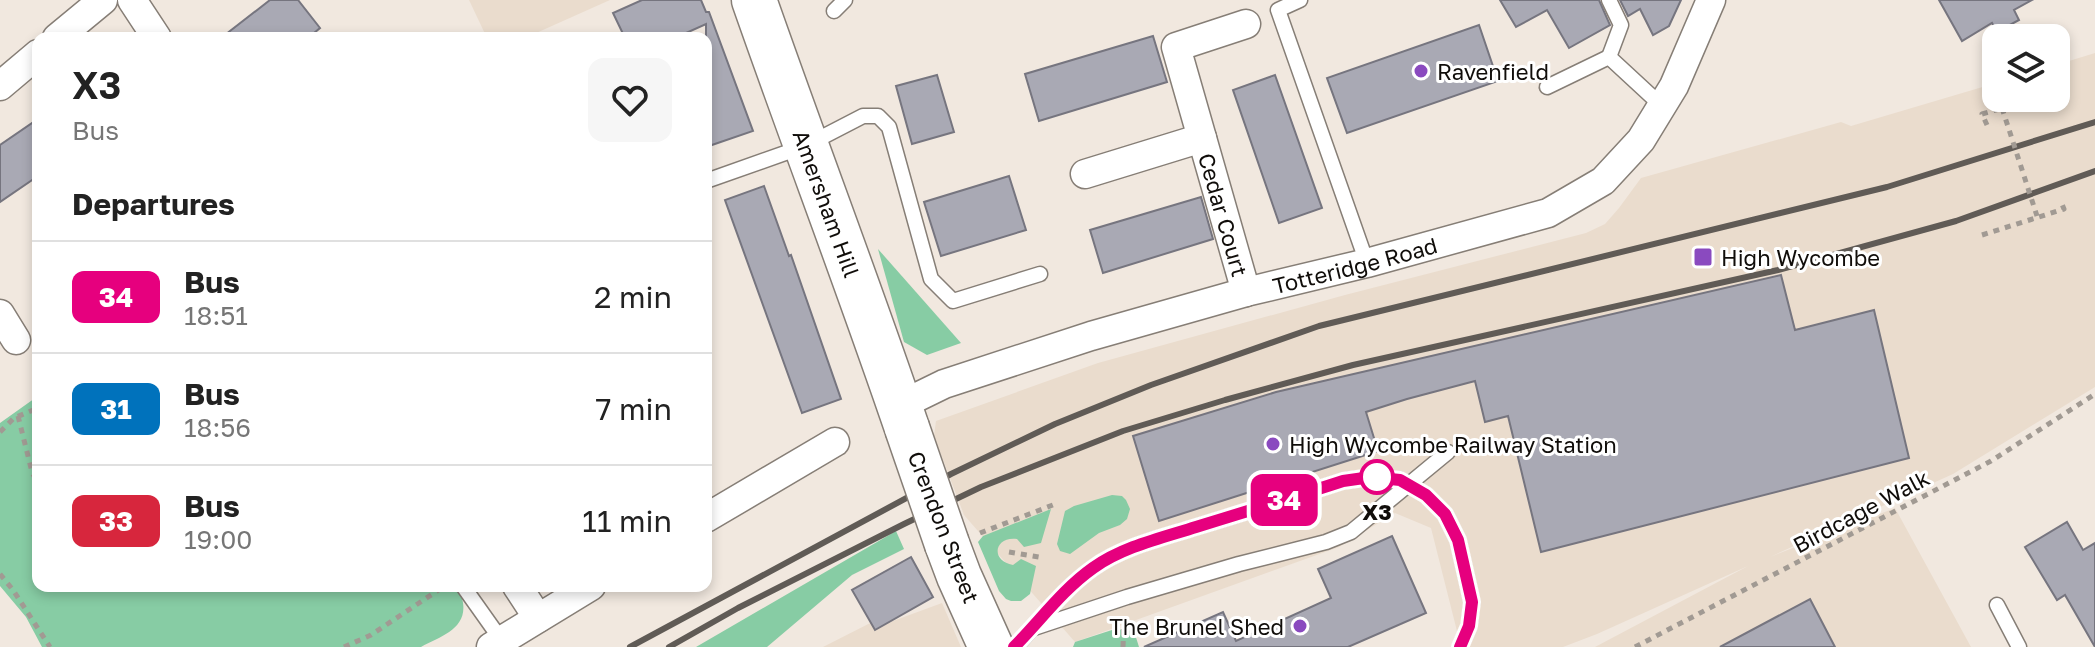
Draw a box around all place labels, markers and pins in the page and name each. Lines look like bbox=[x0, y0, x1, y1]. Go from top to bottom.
place label: Ravenfield bbox=[1437, 58, 1549, 85]
marker: Ravenfield bbox=[1412, 62, 1430, 80]
place label: High Wycombe bbox=[1721, 244, 1880, 271]
marker: High Wycombe bbox=[1692, 246, 1714, 268]
place label: High Wycombe Railway Station bbox=[1289, 431, 1617, 458]
marker: High Wycombe Railway Station bbox=[1264, 435, 1282, 453]
marker: X3 bbox=[1360, 460, 1394, 494]
place label: X3 bbox=[1362, 498, 1392, 525]
place label: The Brunel Shed bbox=[1109, 613, 1284, 640]
marker: The Brunel Shed bbox=[1291, 617, 1309, 635]

